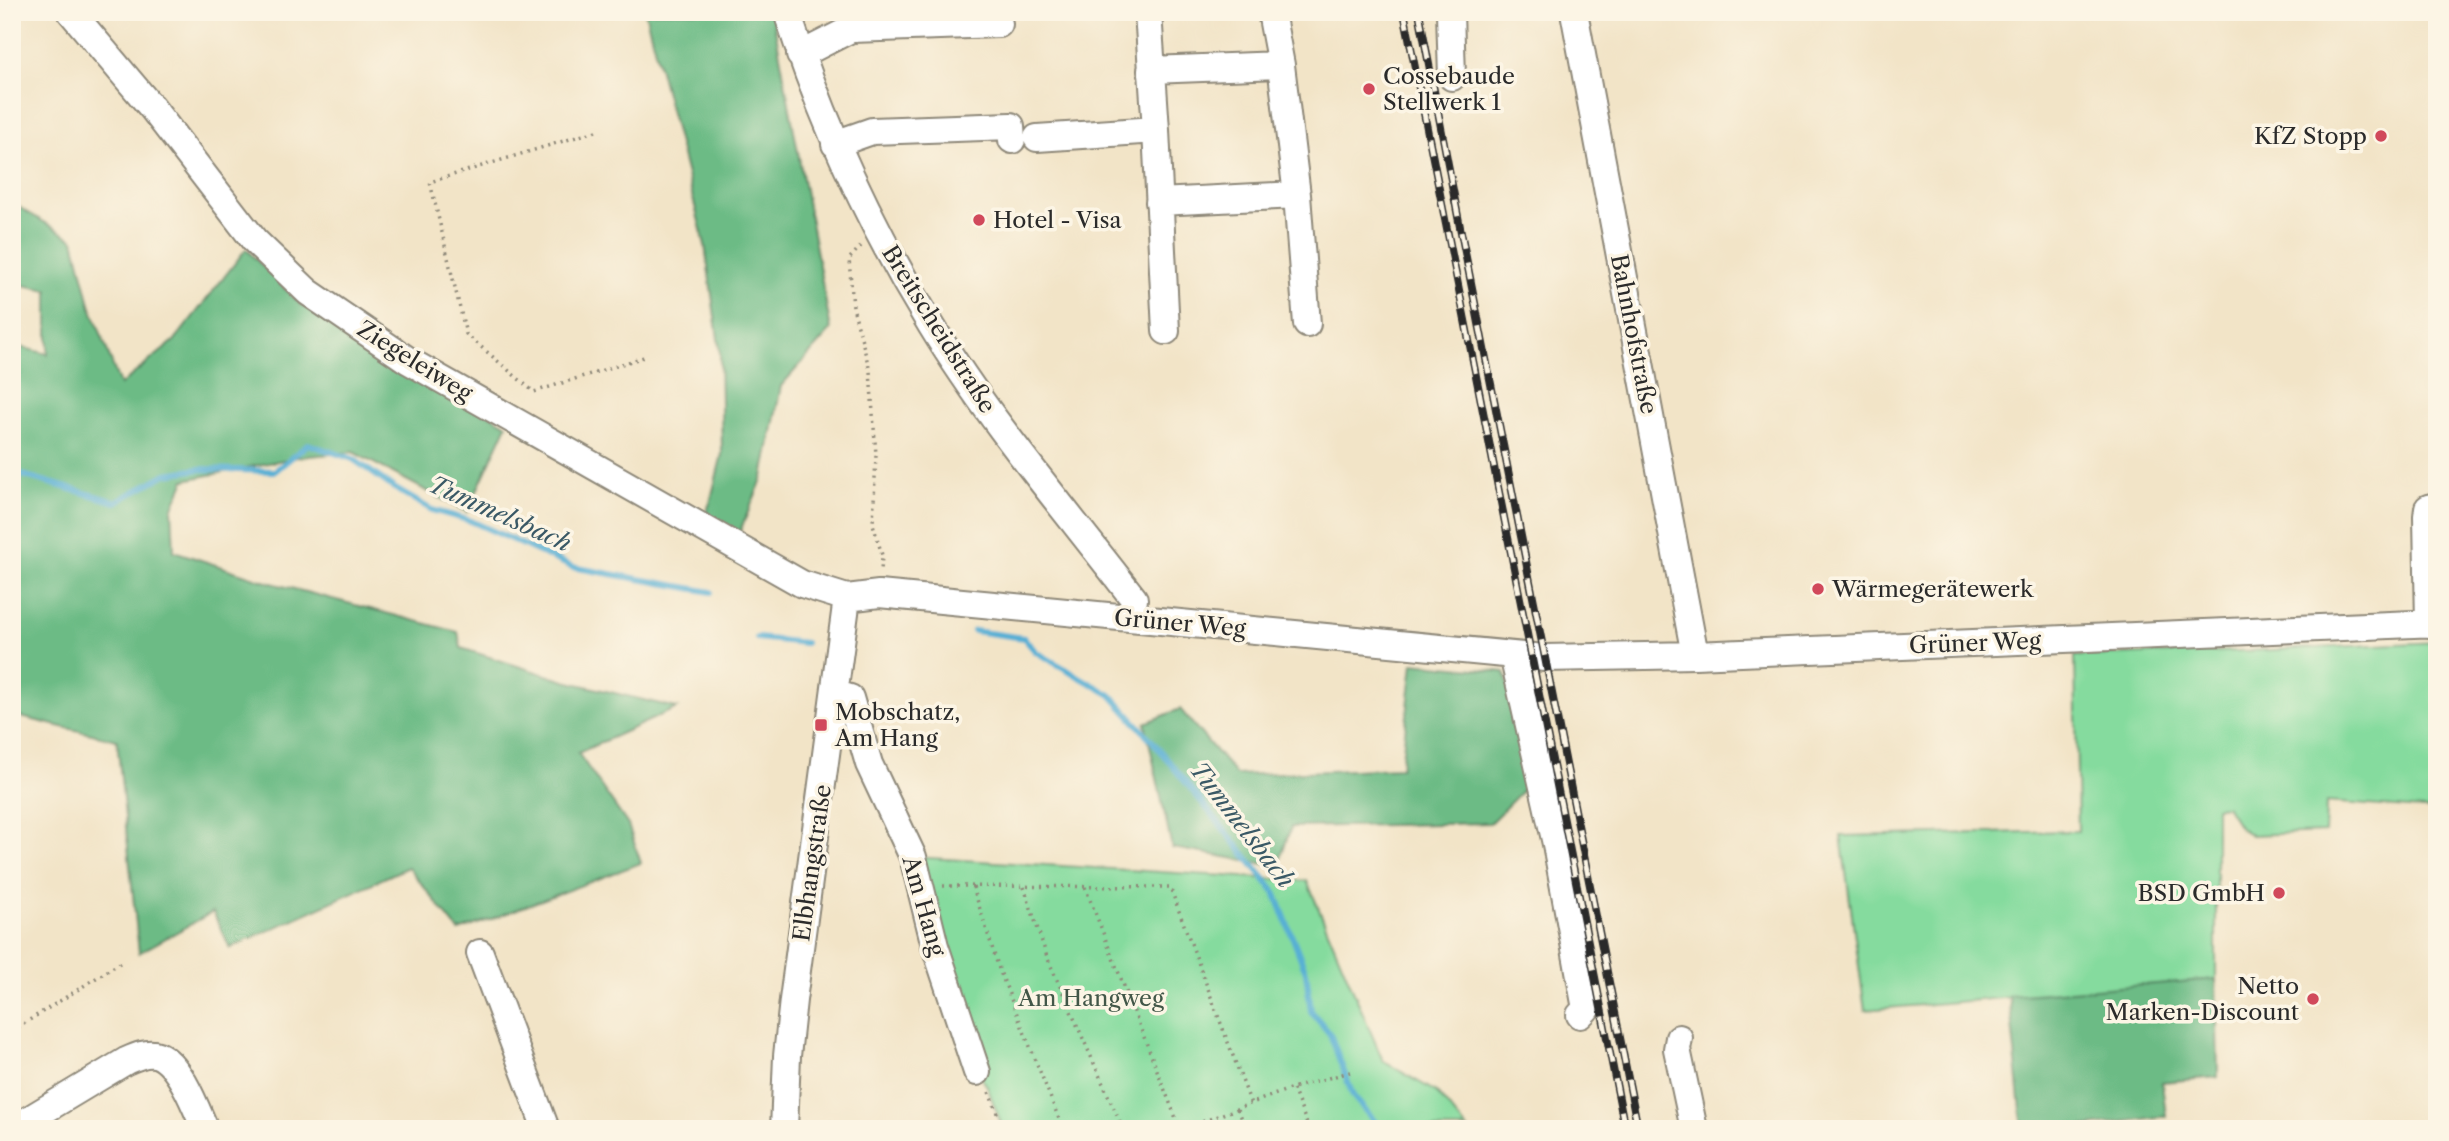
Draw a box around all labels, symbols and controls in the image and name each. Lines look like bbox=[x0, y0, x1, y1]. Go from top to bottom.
place label: Cossebaude Stellwerk 1 bbox=[1383, 62, 1515, 116]
marker: Cossebaude Stellwerk 1 bbox=[1361, 81, 1377, 97]
place label: KfZ Stopp bbox=[2254, 122, 2367, 150]
marker: KfZ Stopp bbox=[2373, 128, 2389, 144]
place label: Hotel - Visa bbox=[993, 206, 1123, 234]
marker: Hotel - Visa bbox=[971, 212, 987, 228]
street label: Breitscheidstraße bbox=[876, 240, 1002, 418]
street label: Bahnhofstraße bbox=[1605, 252, 1663, 416]
street label: Ziegeleiweg bbox=[352, 315, 478, 408]
water label: Tummelsbach bbox=[425, 469, 576, 558]
place label: Wärmegerätewerk bbox=[1831, 575, 2035, 603]
marker: Wärmegerätewerk bbox=[1810, 581, 1826, 597]
street label: Grüner Weg bbox=[1113, 603, 1248, 643]
street label: Grüner Weg bbox=[1909, 627, 2042, 659]
place label: Mobschatz, Am Hang bbox=[834, 698, 960, 752]
marker: Mobschatz, Am Hang bbox=[813, 717, 829, 733]
water label: Tummelsbach bbox=[1184, 756, 1301, 894]
street label: Elbhangstraße bbox=[787, 783, 837, 943]
street label: Am Hang bbox=[896, 852, 952, 960]
place label: BSD GmbH bbox=[2137, 879, 2265, 907]
marker: BSD GmbH bbox=[2271, 885, 2287, 901]
place label: Netto Marken-Discount bbox=[2106, 972, 2299, 1026]
park label: Am Hangweg bbox=[1017, 984, 1165, 1012]
marker: Netto Marken-Discount bbox=[2305, 991, 2321, 1007]

